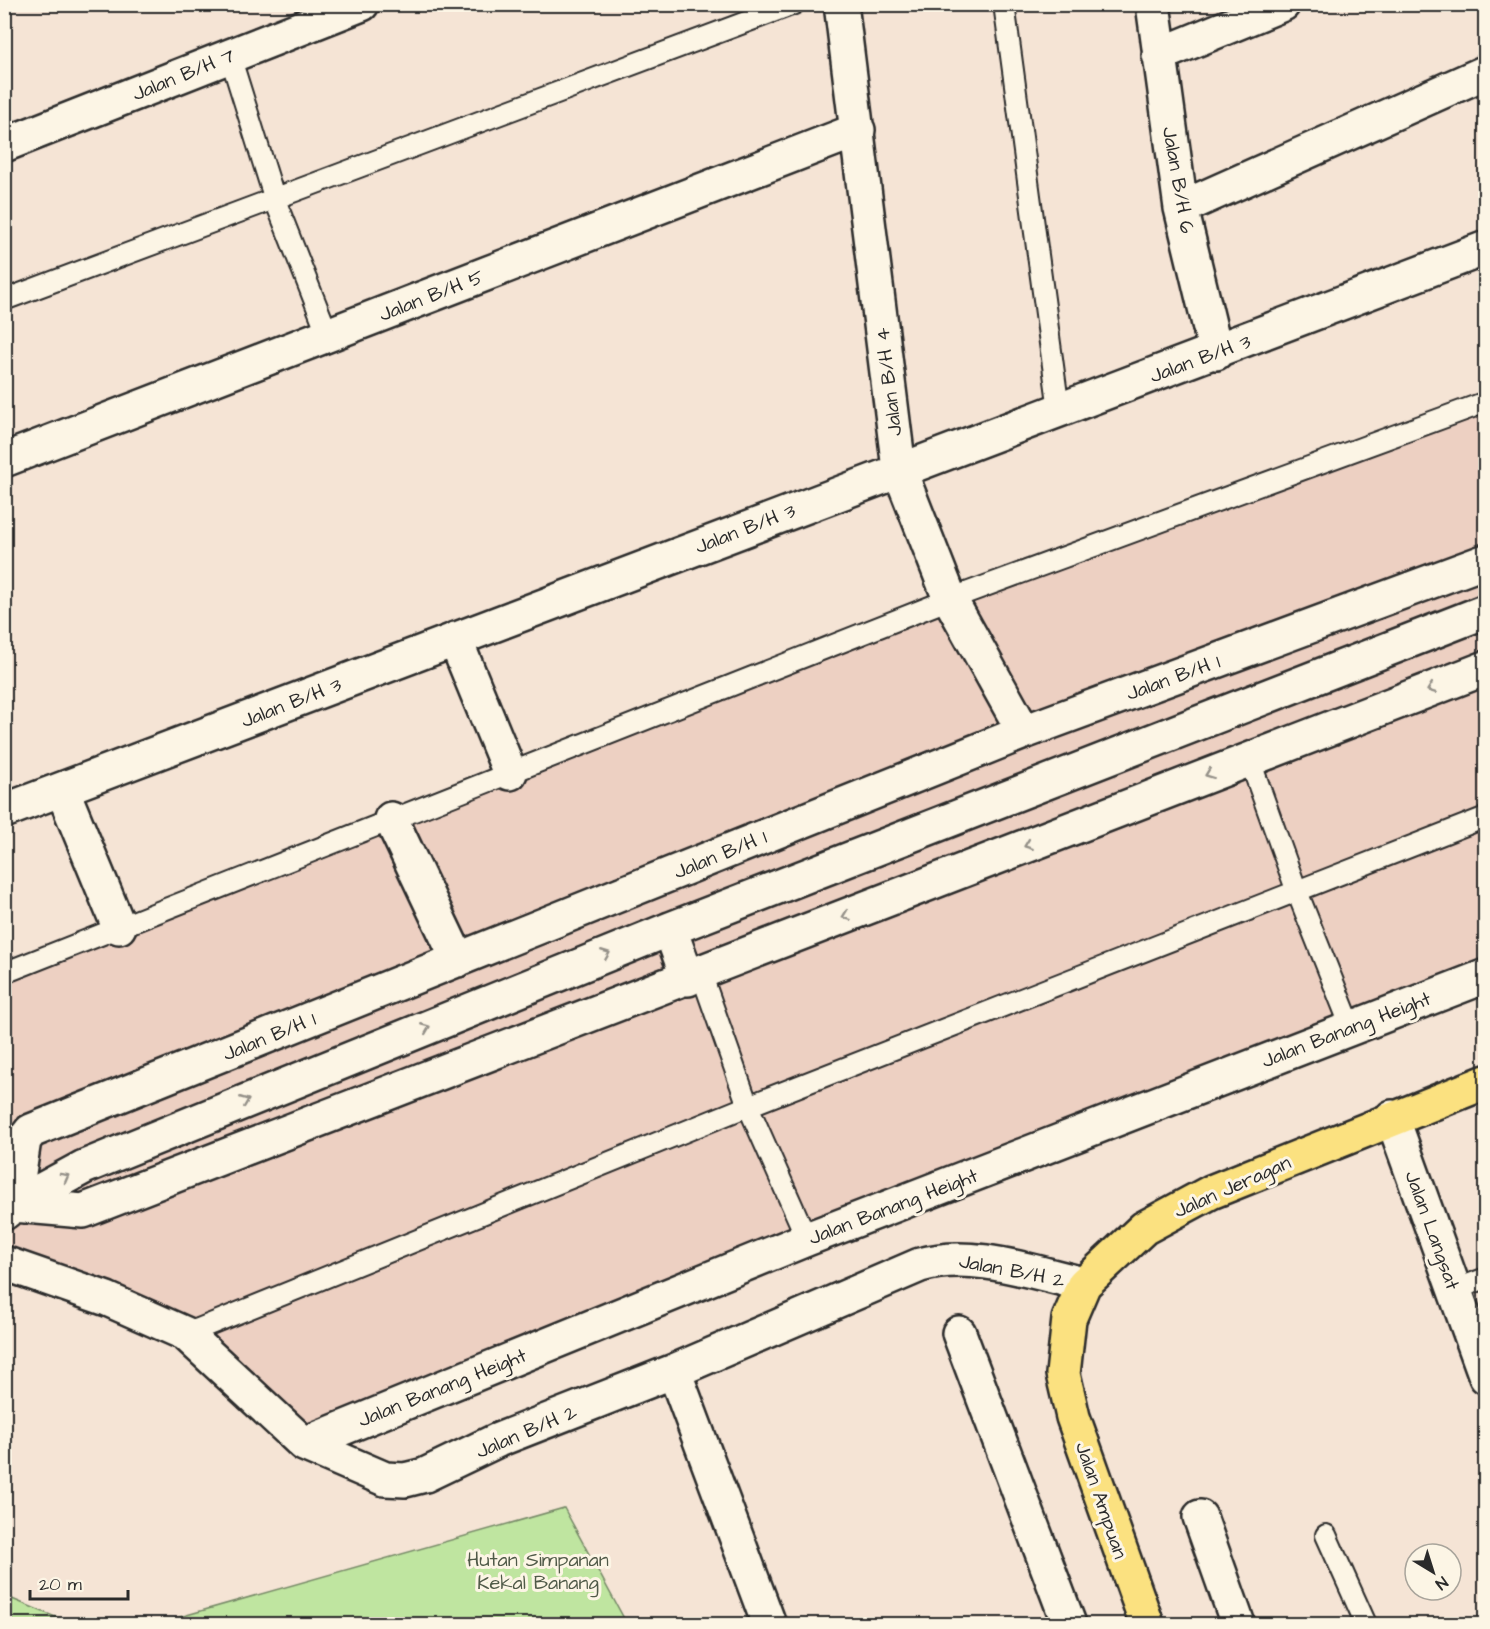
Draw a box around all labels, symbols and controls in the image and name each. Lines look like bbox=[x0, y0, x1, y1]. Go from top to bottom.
street label: Jalan B/H 7 bbox=[128, 42, 239, 108]
street label: Jalan B/H 6 bbox=[1155, 125, 1201, 236]
street label: Jalan B/H 5 bbox=[375, 263, 488, 329]
street label: Jalan B/H 4 bbox=[868, 326, 910, 438]
street label: Jalan B/H 3 bbox=[1146, 328, 1255, 390]
street label: Jalan B/H 3 bbox=[691, 497, 800, 561]
street label: Jalan B/H 1 bbox=[1122, 648, 1225, 708]
street label: Jalan B/H 3 bbox=[237, 671, 346, 735]
one-way arrow bbox=[1426, 682, 1437, 694]
one-way arrow bbox=[1205, 766, 1215, 779]
street label: Jalan B/H 1 bbox=[670, 823, 771, 886]
one-way arrow bbox=[1023, 838, 1034, 850]
one-way arrow bbox=[842, 909, 853, 921]
one-way arrow bbox=[601, 949, 611, 962]
street label: Jalan Banang Height bbox=[1258, 985, 1435, 1076]
street label: Jalan B/H 1 bbox=[219, 1005, 320, 1068]
one-way arrow bbox=[419, 1023, 430, 1035]
one-way arrow bbox=[239, 1096, 250, 1108]
street label: Jalan Jeragan bbox=[1170, 1149, 1296, 1226]
street label: Jalan Banang Height bbox=[805, 1162, 982, 1253]
street label: Jalan Langsat bbox=[1397, 1167, 1467, 1294]
one-way arrow bbox=[59, 1173, 70, 1184]
street label: Jalan B/H 2 bbox=[957, 1247, 1068, 1295]
street label: Jalan Banang Height bbox=[354, 1341, 531, 1435]
street label: Jalan B/H 2 bbox=[472, 1398, 582, 1466]
street label: Jalan Ampuan bbox=[1068, 1438, 1134, 1563]
north arrow bbox=[1403, 1542, 1463, 1602]
park label: Hutan Simpanan Kekal Banang bbox=[467, 1546, 609, 1598]
scale bar bbox=[30, 1563, 128, 1601]
text: N bbox=[1431, 1571, 1452, 1595]
text: 20 m bbox=[39, 1572, 82, 1597]

